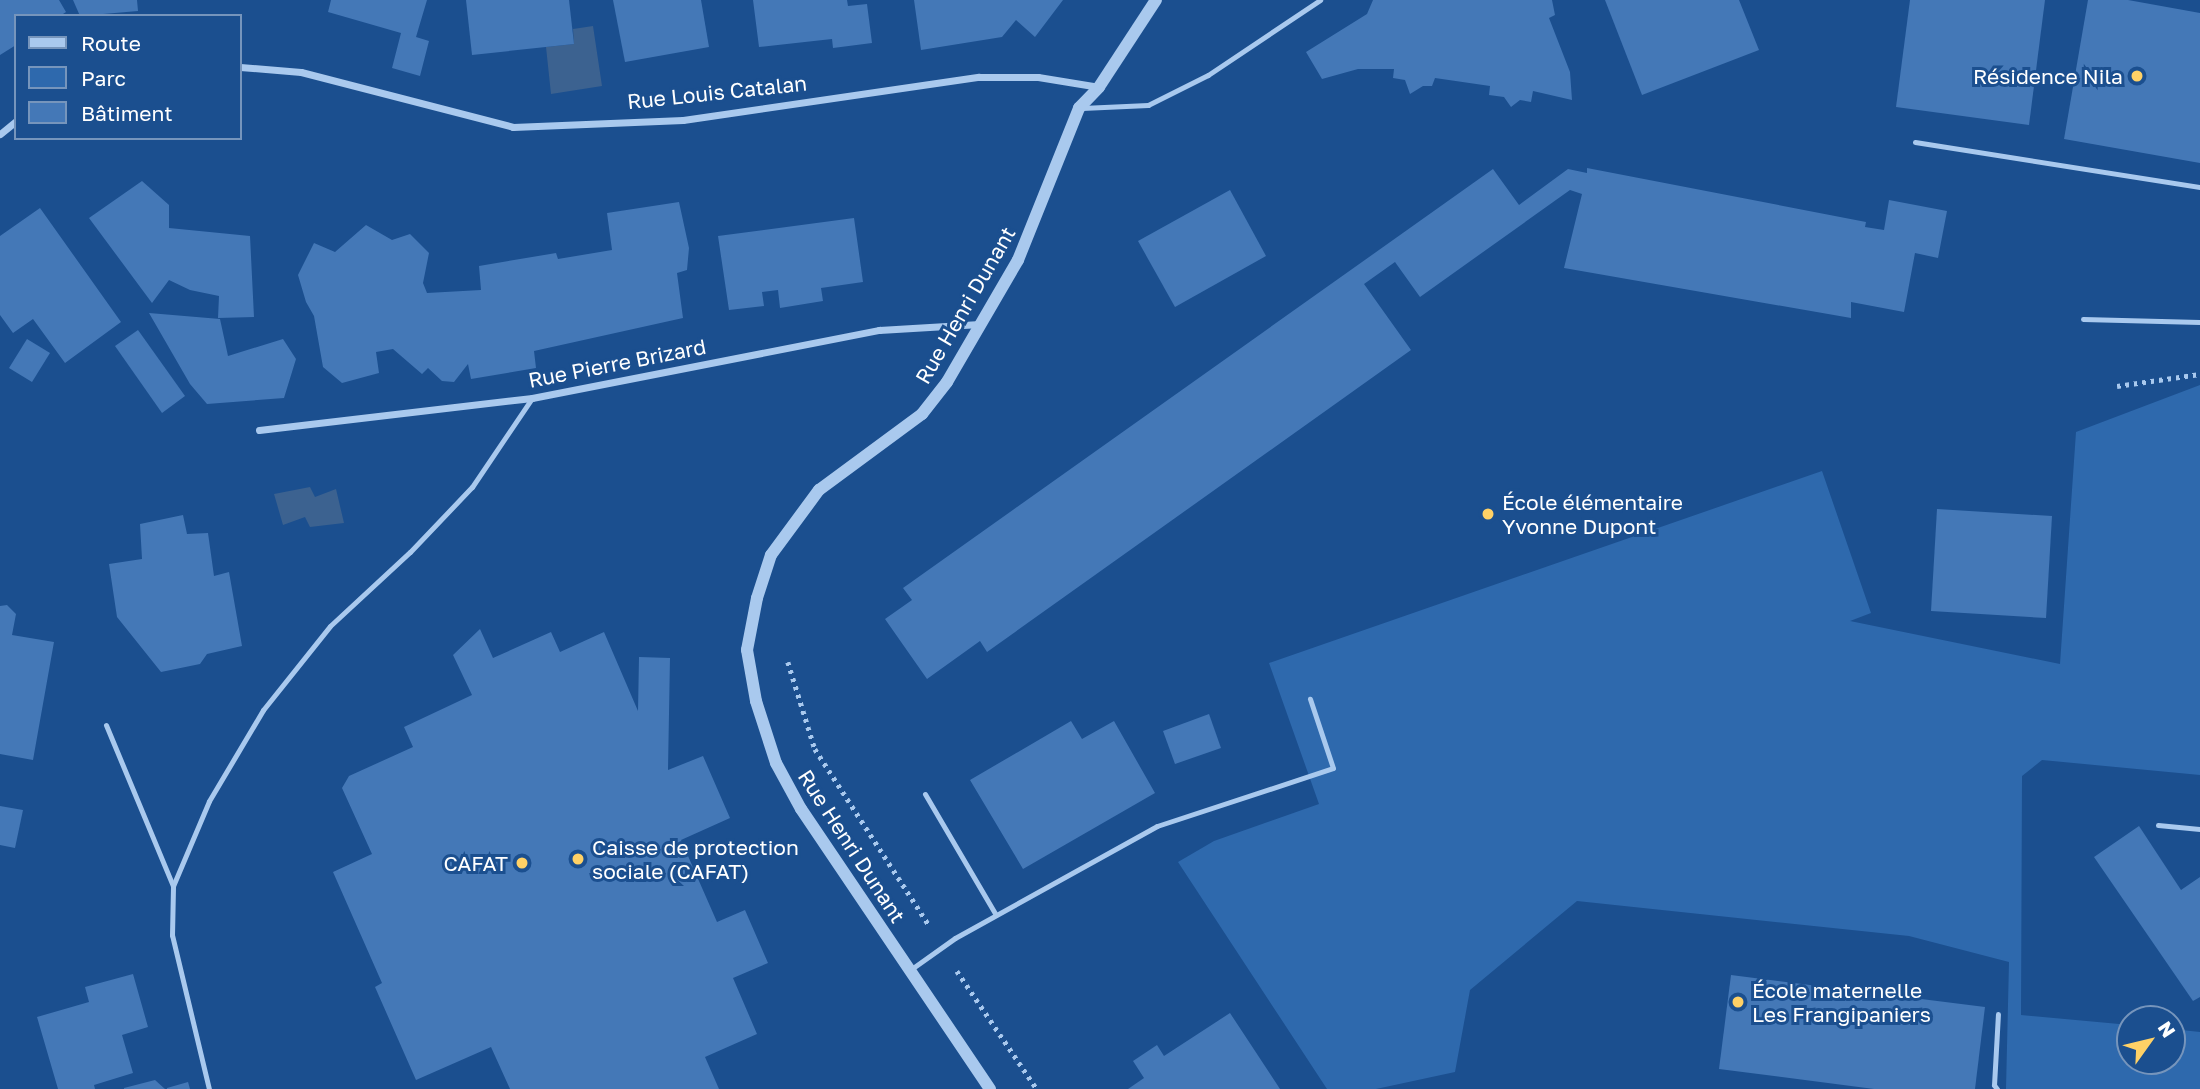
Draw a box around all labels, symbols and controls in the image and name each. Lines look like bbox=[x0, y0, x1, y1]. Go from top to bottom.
legend bbox=[14, 14, 242, 140]
text: Route bbox=[81, 30, 141, 56]
place label: Résidence Nila bbox=[1973, 63, 2123, 89]
text: Parc bbox=[81, 65, 126, 91]
marker: Résidence Nila bbox=[2129, 68, 2145, 84]
street label: Rue Louis Catalan bbox=[626, 70, 808, 114]
text: Bâtiment bbox=[81, 100, 173, 126]
street label: Rue Henri Dunant bbox=[910, 222, 1020, 388]
street label: Rue Pierre Brizard bbox=[526, 333, 708, 393]
place label: École élémentaire Yvonne Dupont bbox=[1502, 489, 1683, 539]
marker: École élémentaire Yvonne Dupont bbox=[1480, 506, 1496, 522]
street label: Rue Henri Dunant bbox=[793, 765, 911, 927]
place label: Caisse de protection sociale (CAFAT) bbox=[592, 834, 799, 884]
place label: CAFAT bbox=[443, 850, 508, 876]
marker: Caisse de protection sociale (CAFAT) bbox=[570, 851, 586, 867]
marker: CAFAT bbox=[514, 855, 530, 871]
place label: École maternelle Les Frangipaniers bbox=[1752, 977, 1931, 1027]
marker: École maternelle Les Frangipaniers bbox=[1730, 994, 1746, 1010]
north arrow bbox=[2116, 1005, 2186, 1075]
text: N bbox=[2154, 1017, 2181, 1042]

